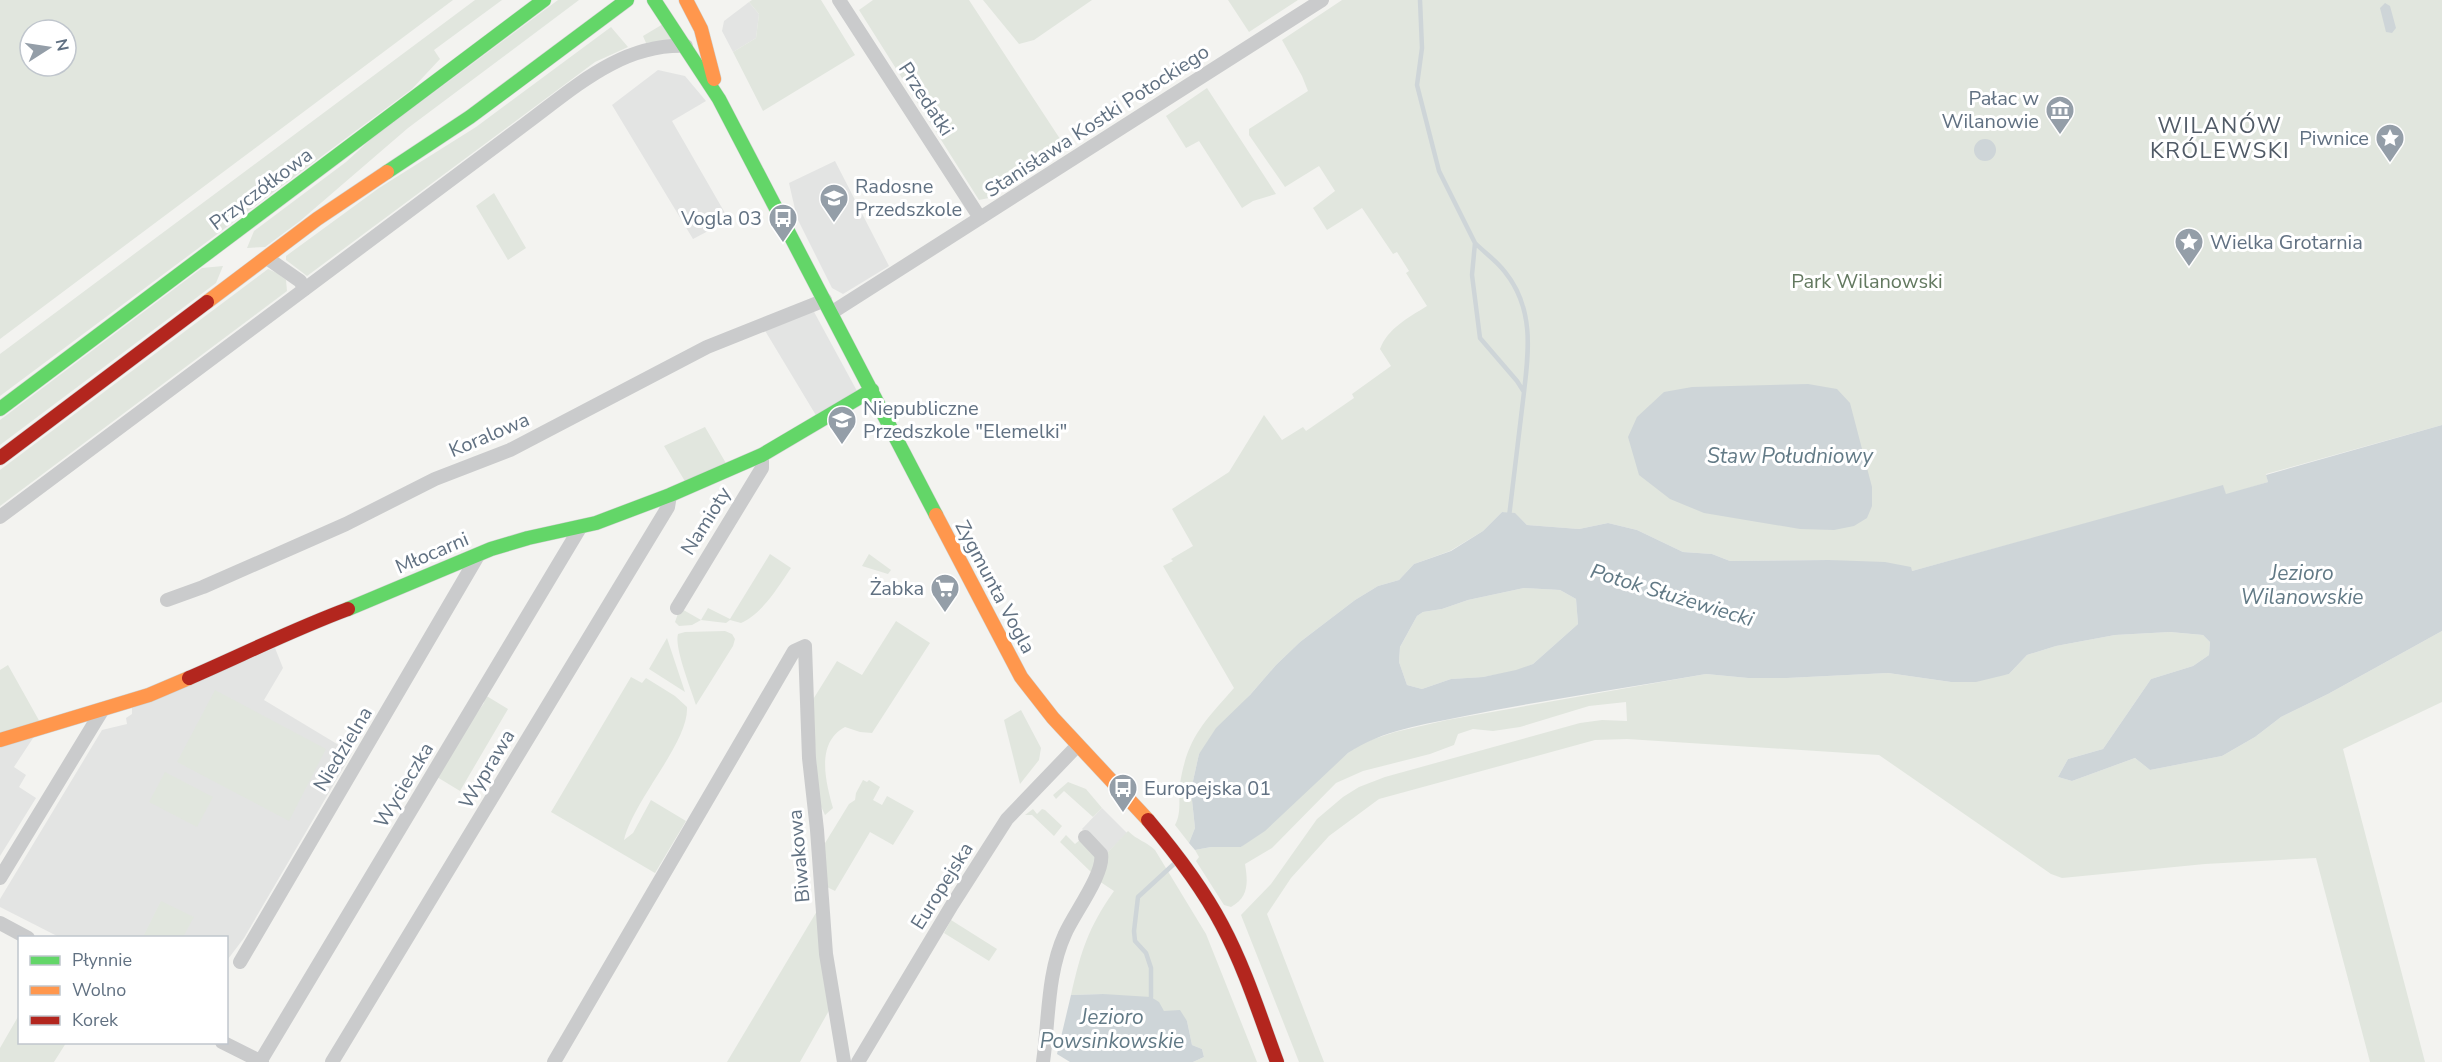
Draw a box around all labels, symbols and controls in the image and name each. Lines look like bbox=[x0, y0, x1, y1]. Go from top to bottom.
north arrow bbox=[18, 18, 78, 78]
text: N bbox=[50, 37, 74, 53]
street label: Stanisława Kostki Potockiego bbox=[980, 38, 1214, 204]
street label: Przedatki bbox=[892, 57, 960, 141]
place label: Pałac w Wilanowie bbox=[1941, 85, 2039, 135]
museum icon: Pałac w Wilanowie bbox=[2044, 94, 2076, 136]
district label: WILANÓW KRÓLEWSKI bbox=[2150, 111, 2290, 166]
place icon: Piwnice bbox=[2374, 122, 2406, 164]
place label: Piwnice bbox=[2299, 125, 2369, 152]
street label: Przyczółkowa bbox=[204, 141, 318, 237]
place label: Radosne Przedszkole bbox=[855, 173, 962, 223]
school or university icon: Radosne Przedszkole bbox=[818, 182, 850, 224]
bus stop icon: Vogla 03 bbox=[767, 202, 799, 244]
place label: Vogla 03 bbox=[680, 205, 762, 232]
place icon: Wielka Grotarnia bbox=[2173, 226, 2205, 268]
place label: Wielka Grotarnia bbox=[2210, 229, 2363, 256]
park label: Park Wilanowski bbox=[1791, 268, 1943, 295]
place label: Niepubliczne Przedszkole "Elemelki" bbox=[863, 395, 1067, 445]
school or university icon: Niepubliczne Przedszkole "Elemelki" bbox=[826, 404, 858, 446]
street label: Koralowa bbox=[445, 406, 533, 464]
water label: Staw Południowy bbox=[1707, 442, 1874, 470]
street label: Namioty bbox=[675, 481, 738, 560]
street label: Zygmunta Vogla bbox=[948, 516, 1042, 658]
street label: Młocarni bbox=[391, 526, 473, 580]
water label: Potok Służewiecki bbox=[1587, 557, 1758, 633]
water label: Jezioro Wilanowskie bbox=[2241, 559, 2363, 611]
supermarket icon: Żabka bbox=[929, 572, 961, 614]
place label: Żabka bbox=[870, 575, 924, 602]
street label: Niedzielna bbox=[307, 702, 379, 796]
street label: Wyprawa bbox=[453, 724, 521, 814]
street label: Wycieczka bbox=[368, 737, 440, 833]
bus stop icon: Europejska 01 bbox=[1107, 772, 1139, 814]
place label: Europejska 01 bbox=[1144, 775, 1271, 802]
street label: Biwakowa bbox=[781, 808, 817, 904]
street label: Europejska bbox=[905, 837, 979, 935]
legend bbox=[18, 936, 228, 1044]
text: Płynnie bbox=[72, 948, 132, 972]
text: Wolno bbox=[72, 978, 126, 1002]
water label: Jezioro Powsinkowskie bbox=[1040, 1003, 1184, 1055]
text: Korek bbox=[72, 1008, 119, 1032]

